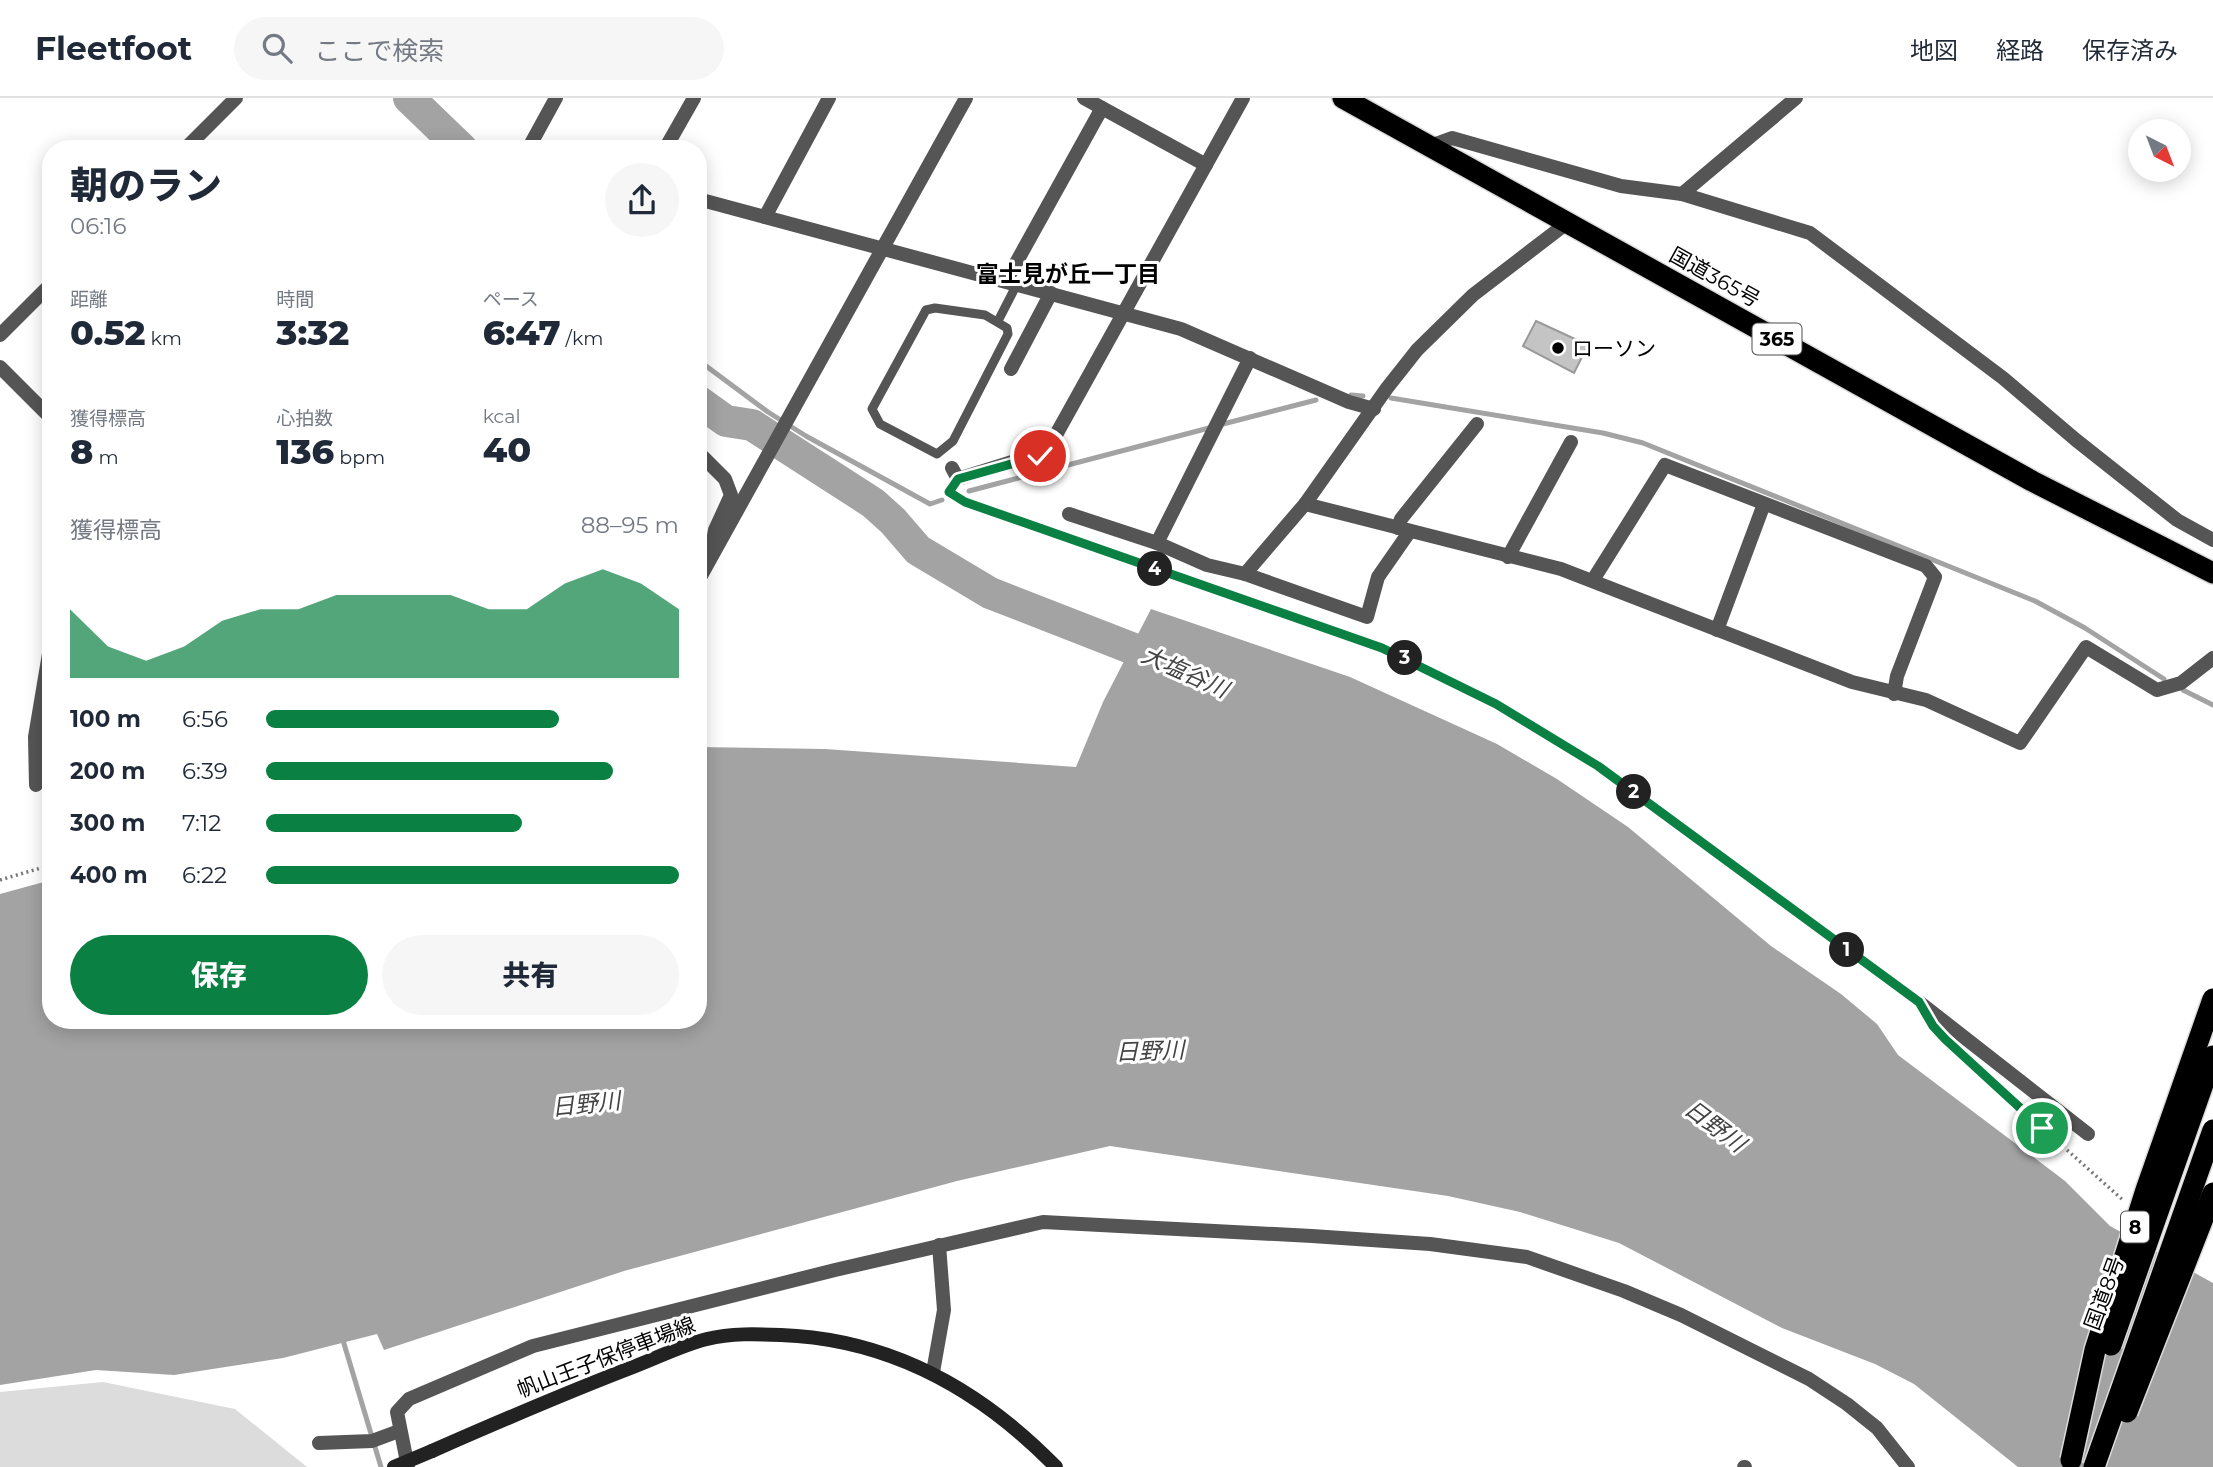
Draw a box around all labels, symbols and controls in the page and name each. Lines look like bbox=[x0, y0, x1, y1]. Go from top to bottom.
search box bbox=[234, 17, 724, 80]
text: Fleetfoot bbox=[35, 28, 192, 68]
icon: search bbox=[258, 29, 296, 67]
text: ここで検索 bbox=[314, 35, 444, 67]
text: 地図 bbox=[1910, 36, 1958, 65]
text: 経路 bbox=[1996, 36, 2044, 65]
text: 保存済み bbox=[2082, 36, 2178, 65]
north arrow bbox=[2128, 119, 2191, 182]
map controls bbox=[2128, 119, 2191, 182]
text: 朝のラン bbox=[70, 162, 222, 209]
button: share bbox=[605, 163, 679, 237]
text: 06:16 bbox=[70, 212, 126, 240]
street label: 国道365号 bbox=[1665, 242, 1765, 312]
district label: 富士見が丘一丁目 bbox=[976, 260, 1160, 288]
text: 距離 bbox=[70, 288, 108, 311]
text: 時間 bbox=[276, 288, 314, 311]
text: ペース bbox=[483, 288, 539, 311]
text: 0.52 bbox=[70, 311, 145, 354]
text: 3:32 bbox=[276, 311, 349, 354]
text: 6:47 bbox=[483, 311, 561, 354]
road number: 365 bbox=[1752, 324, 1802, 354]
text: km bbox=[145, 327, 182, 350]
text: /km bbox=[561, 327, 603, 350]
place label: ローソン bbox=[1572, 336, 1656, 361]
marker: ローソン bbox=[1550, 340, 1566, 356]
text: kcal bbox=[483, 405, 521, 428]
text: 獲得標高 bbox=[70, 407, 146, 430]
text: 心拍数 bbox=[276, 407, 333, 430]
pin bbox=[1010, 426, 1070, 486]
text: 40 bbox=[483, 428, 531, 471]
text: 8 bbox=[70, 430, 93, 473]
text: 136 bbox=[276, 430, 334, 473]
icon: check bbox=[1021, 437, 1059, 475]
text: m bbox=[93, 446, 119, 469]
text: bpm bbox=[334, 446, 385, 469]
text: 88–95 m bbox=[581, 511, 679, 539]
text: 獲得標高 bbox=[70, 516, 162, 544]
pin: 4 bbox=[1138, 552, 1172, 587]
text: 4 bbox=[1148, 557, 1161, 580]
pin: 3 bbox=[1388, 640, 1422, 676]
water label: 大塩谷川 bbox=[1137, 641, 1235, 705]
text: 3 bbox=[1399, 646, 1410, 669]
text: 100 m bbox=[70, 705, 141, 733]
text: 6:56 bbox=[182, 705, 228, 733]
text: 200 m bbox=[70, 757, 145, 785]
text: 6:39 bbox=[182, 757, 228, 785]
pin: 2 bbox=[1616, 774, 1652, 810]
text: 2 bbox=[1628, 780, 1639, 803]
text: 300 m bbox=[70, 809, 146, 837]
text: 7:12 bbox=[182, 809, 221, 837]
text: 400 m bbox=[70, 861, 148, 889]
text: 6:22 bbox=[182, 861, 227, 889]
pin: 1 bbox=[1829, 932, 1864, 968]
button: 保存 bbox=[70, 935, 368, 1015]
button: 共有 bbox=[382, 935, 679, 1015]
text: 1 bbox=[1843, 938, 1850, 961]
water label: 日野川 bbox=[1115, 1036, 1188, 1066]
water label: 日野川 bbox=[550, 1086, 625, 1122]
water label: 日野川 bbox=[1679, 1094, 1753, 1160]
pin bbox=[2012, 1098, 2072, 1158]
icon: arrive bbox=[2023, 1109, 2061, 1147]
road number: 8 bbox=[2121, 1212, 2149, 1242]
street label: 国道8号 bbox=[2079, 1253, 2129, 1333]
street label: 帆山王子保停車場線 bbox=[513, 1311, 699, 1403]

